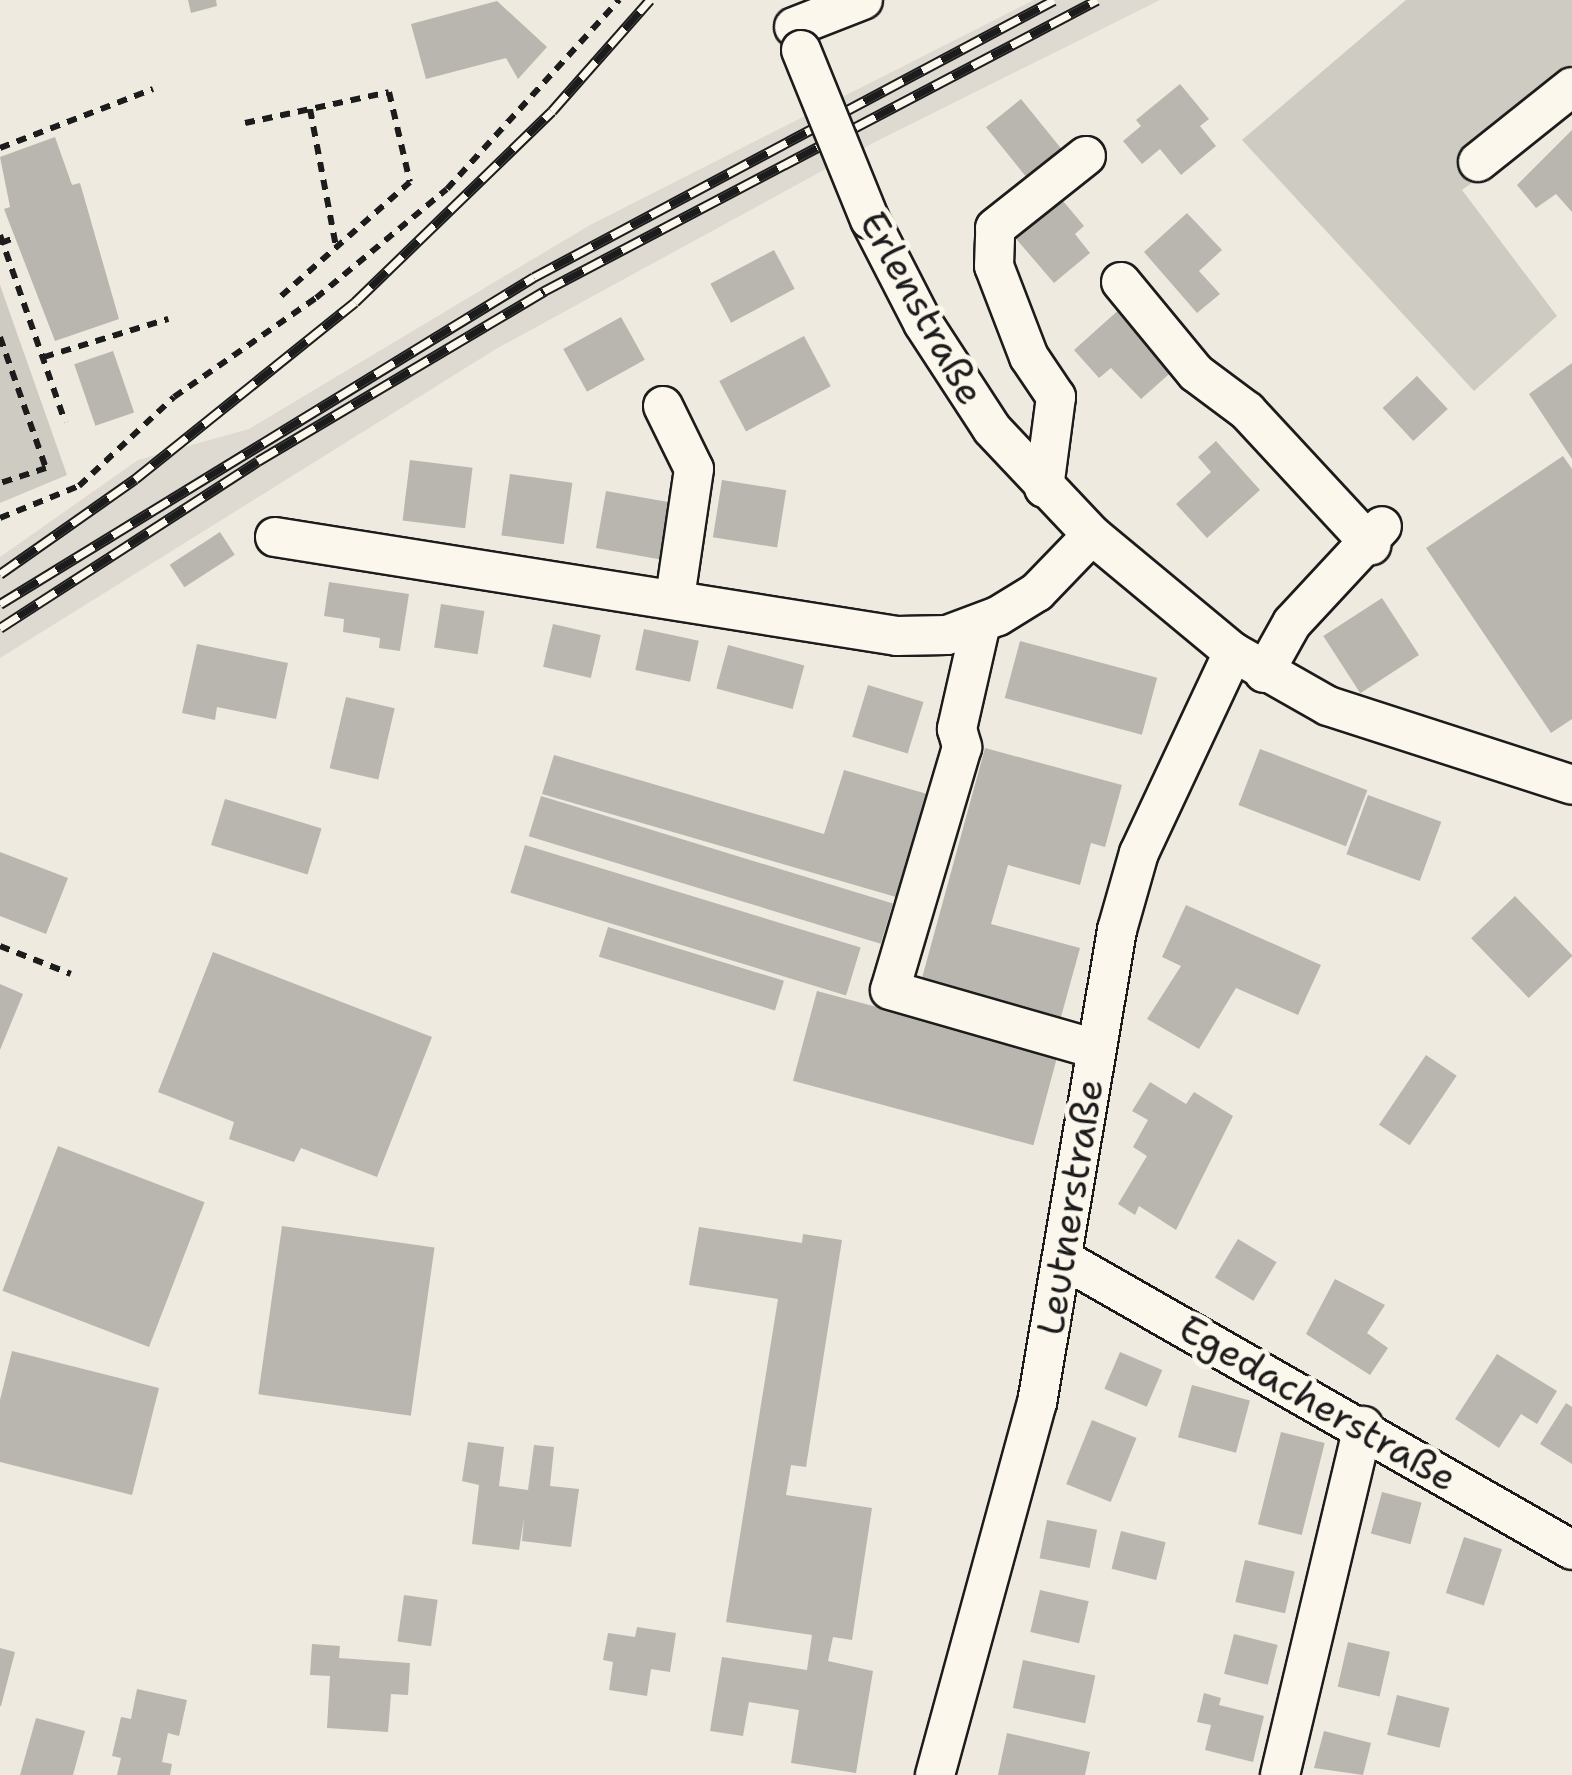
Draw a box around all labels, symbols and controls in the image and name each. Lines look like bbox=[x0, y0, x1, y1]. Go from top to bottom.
street label: Erlenstraße bbox=[850, 203, 994, 413]
street label: Leutnerstraße bbox=[1027, 1076, 1113, 1338]
street label: Egedacherstraße bbox=[1171, 1305, 1465, 1501]

